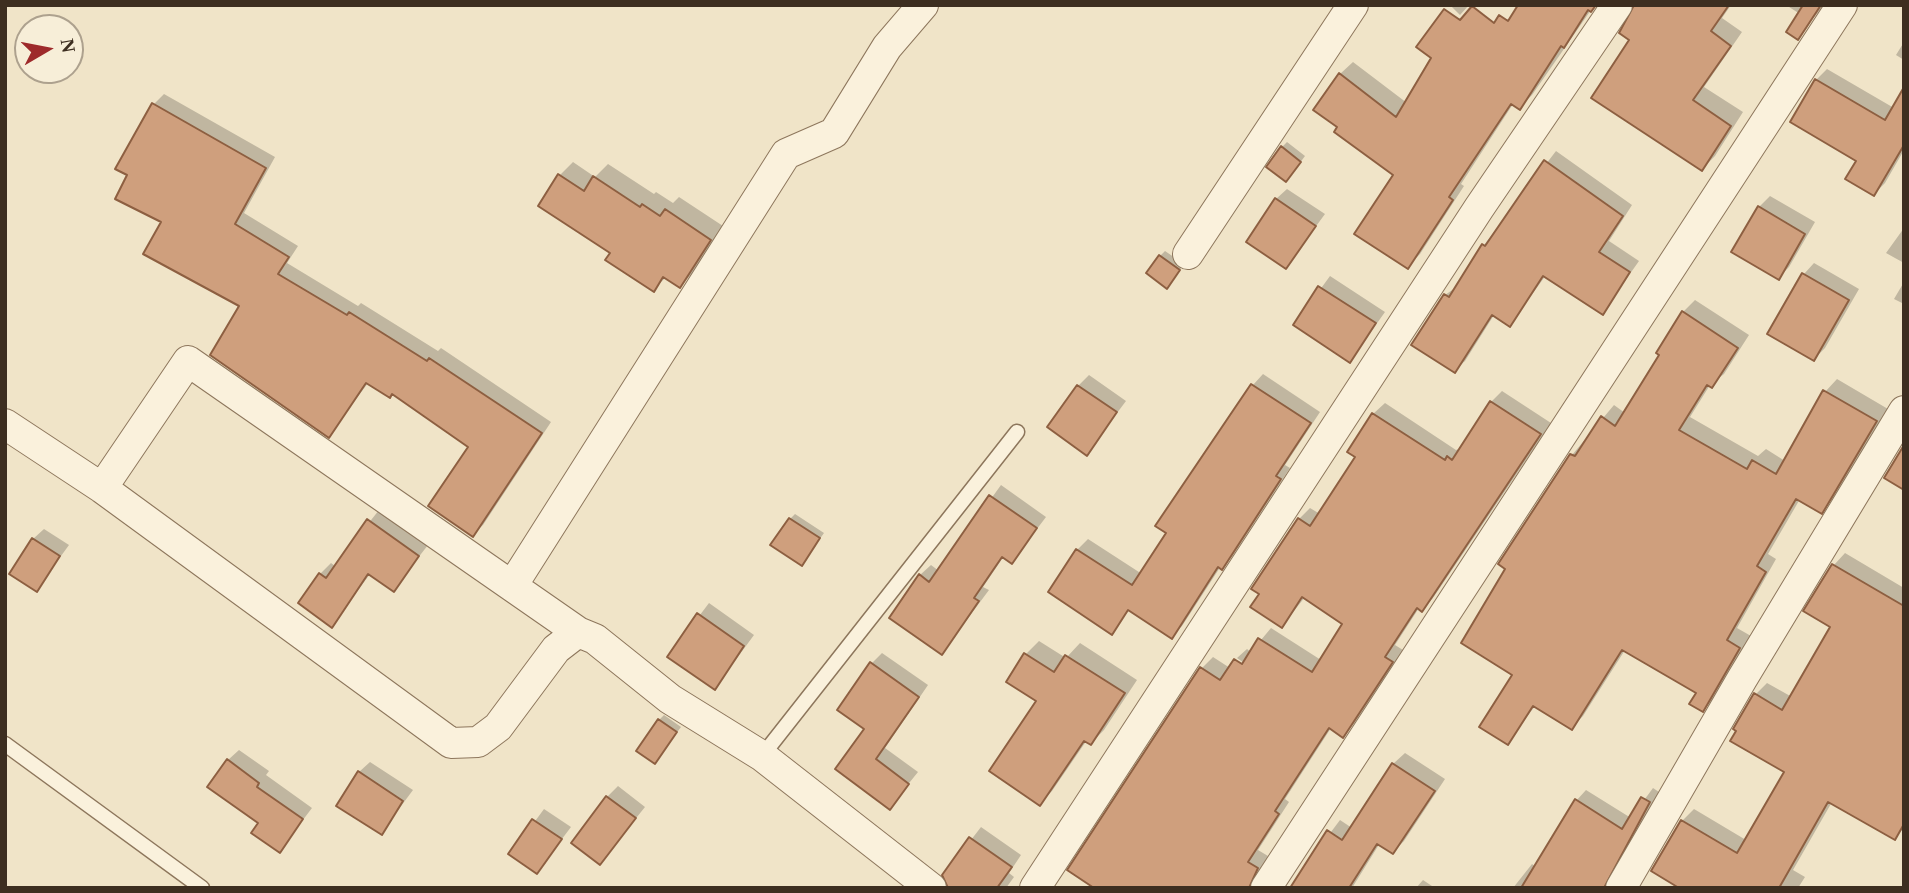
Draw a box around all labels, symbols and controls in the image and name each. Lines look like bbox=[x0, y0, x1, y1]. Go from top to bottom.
north arrow bbox=[14, 14, 84, 84]
text: N bbox=[57, 37, 80, 54]

